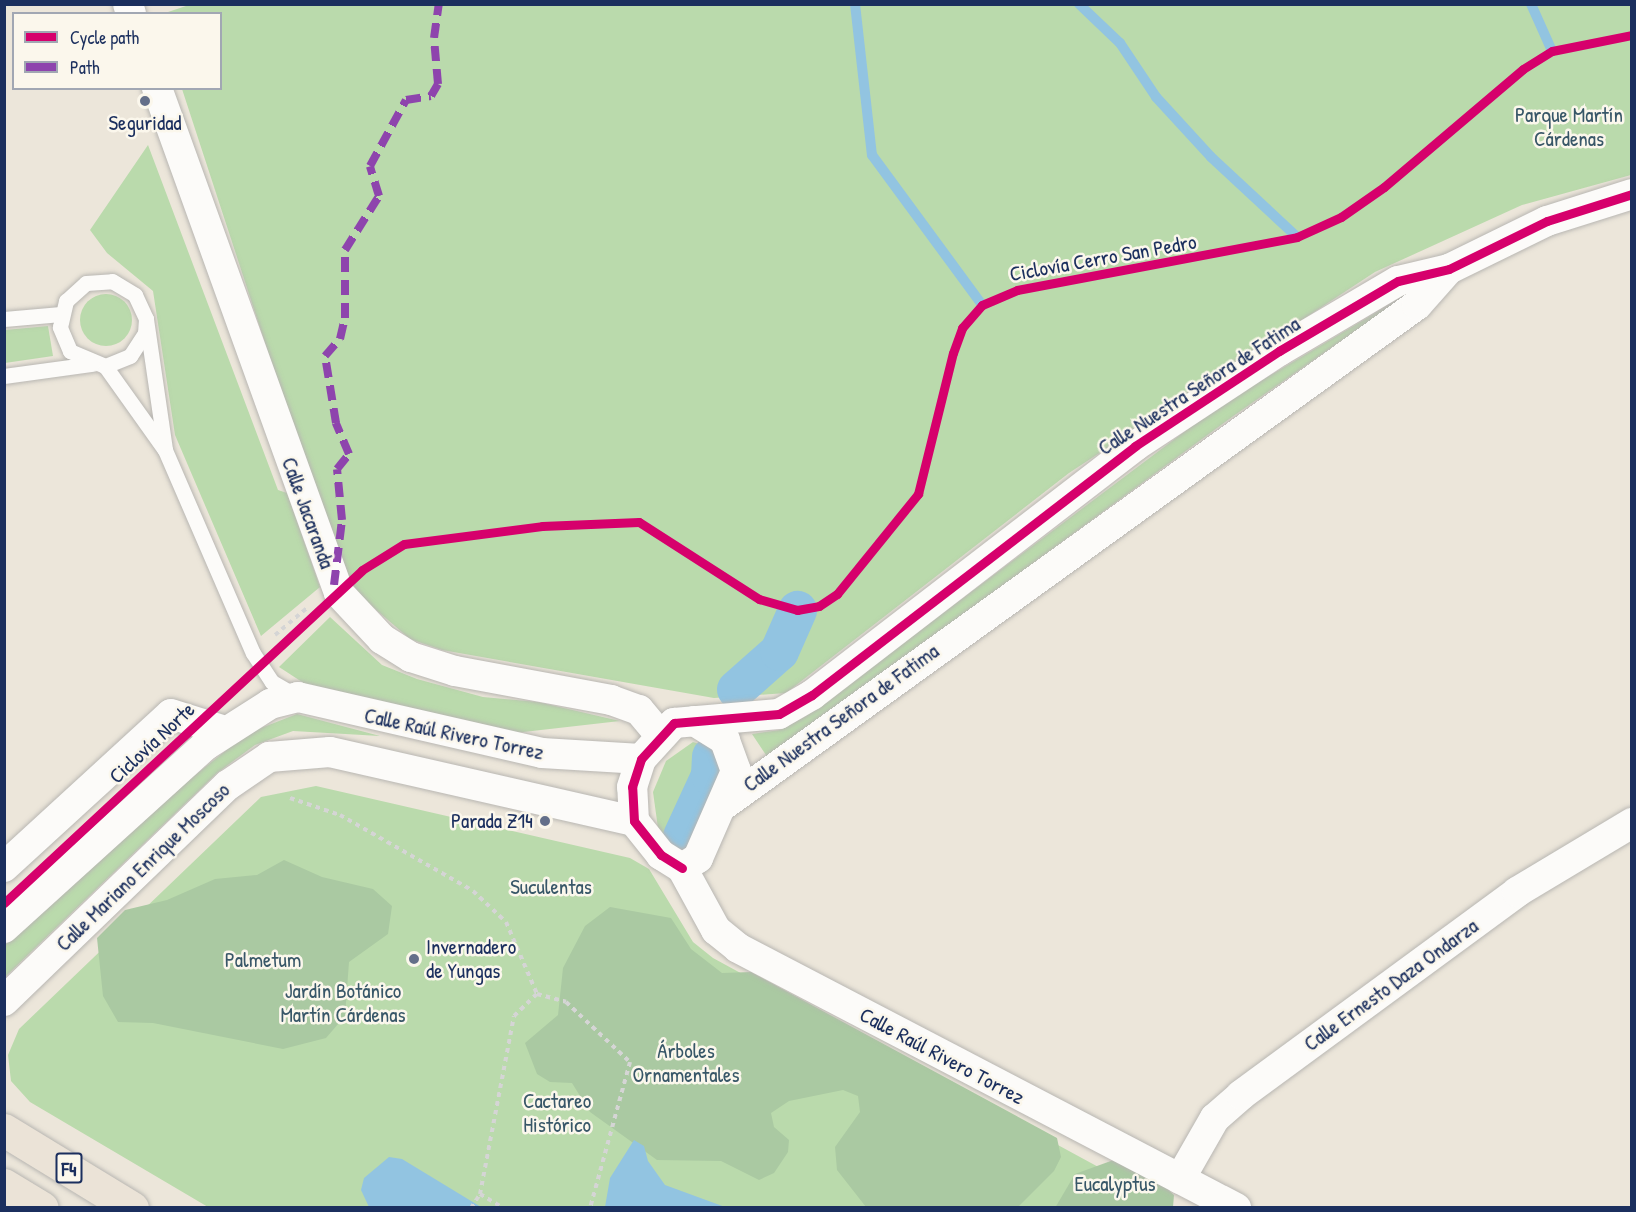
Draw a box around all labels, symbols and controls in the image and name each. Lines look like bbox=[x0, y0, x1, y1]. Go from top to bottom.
legend bbox=[12, 12, 222, 90]
text: Cycle path bbox=[70, 25, 139, 50]
text: Path bbox=[70, 55, 99, 80]
marker: Seguridad bbox=[138, 94, 152, 108]
park label: Parque Martín Cárdenas bbox=[1515, 102, 1623, 152]
place label: Seguridad bbox=[108, 110, 182, 136]
street label: Ciclovía Cerro San Pedro bbox=[1008, 229, 1198, 287]
street label: Calle Nuestra Señora de Fatima bbox=[1093, 311, 1305, 461]
street label: Calle Jacaranda bbox=[276, 454, 340, 572]
street label: Calle Nuestra Señora de Fatima bbox=[738, 639, 944, 797]
street label: Ciclovía Norte bbox=[104, 697, 200, 789]
street label: Calle Raúl Rivero Torrez bbox=[362, 703, 546, 765]
street label: Calle Mariano Enrique Moscoso bbox=[51, 777, 235, 957]
place label: Parada Z14 bbox=[451, 808, 533, 834]
marker: Parada Z14 bbox=[538, 814, 552, 828]
park label: Suculentas bbox=[510, 874, 592, 900]
street label: Calle Ernesto Daza Ondarza bbox=[1299, 913, 1483, 1057]
place label: Invernadero de Yungas bbox=[426, 934, 516, 984]
park label: Palmetum bbox=[225, 947, 301, 973]
marker: Invernadero de Yungas bbox=[407, 952, 421, 966]
park label: Jardín Botánico Martín Cárdenas bbox=[280, 978, 406, 1028]
street label: Calle Raúl Rivero Torrez bbox=[855, 1002, 1029, 1110]
park label: Árboles Ornamentales bbox=[632, 1038, 740, 1088]
park label: Cactareo Histórico bbox=[523, 1088, 591, 1138]
road number: F4 bbox=[56, 1151, 82, 1185]
park label: Eucalyptus bbox=[1074, 1171, 1156, 1197]

